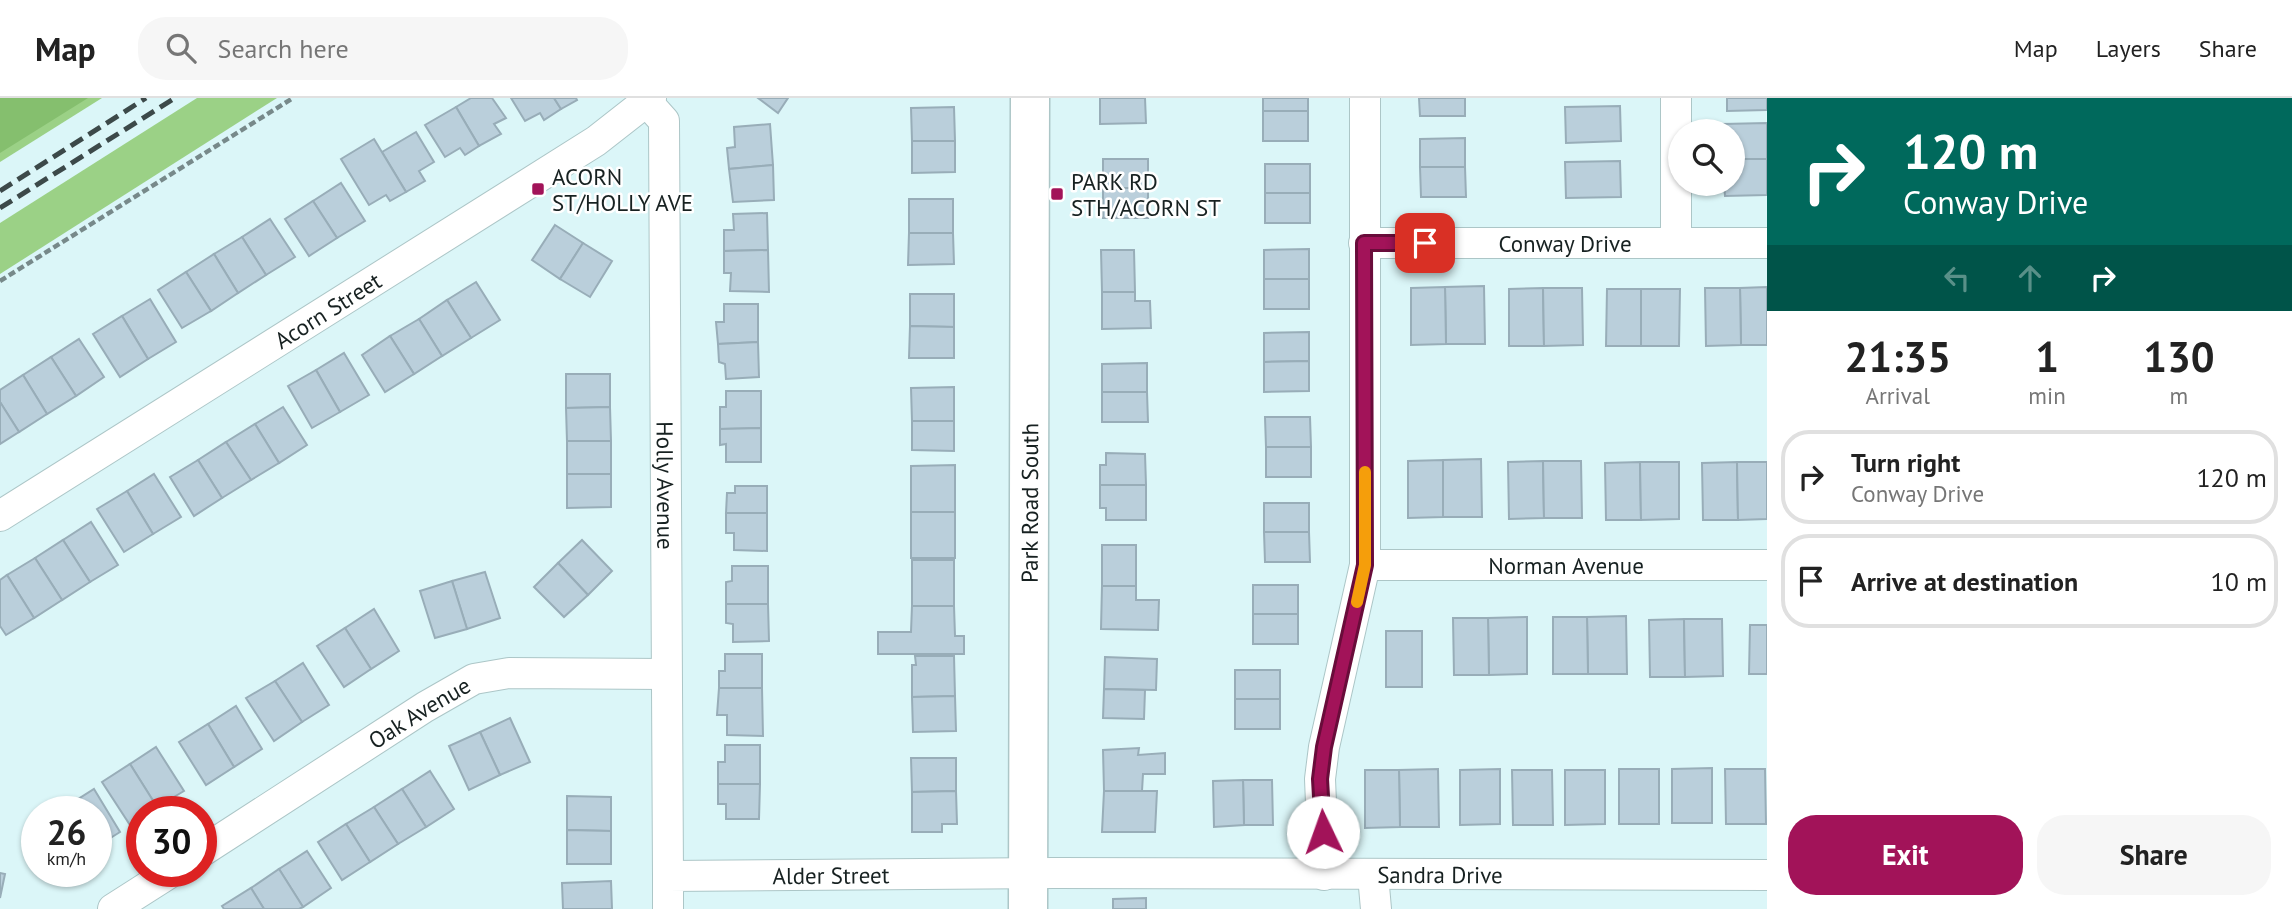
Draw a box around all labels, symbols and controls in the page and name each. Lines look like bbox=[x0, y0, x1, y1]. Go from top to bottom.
search box bbox=[138, 17, 628, 80]
text: Map bbox=[35, 27, 96, 70]
icon: search bbox=[162, 29, 200, 67]
text: Search here bbox=[218, 32, 349, 65]
text: Map bbox=[2014, 33, 2058, 64]
text: Layers bbox=[2096, 33, 2161, 64]
text: Share bbox=[2199, 33, 2257, 64]
map controls bbox=[1668, 119, 1745, 196]
button: search bbox=[1668, 119, 1745, 196]
text: 120 m bbox=[1903, 119, 2038, 183]
icon: right bbox=[1788, 126, 1879, 217]
place label: ACORN ST/HOLLY AVE bbox=[552, 162, 693, 217]
place label: PARK RD STH/ACORN ST bbox=[1071, 167, 1221, 222]
marker: ACORN ST/HOLLY AVE bbox=[530, 181, 546, 197]
text: Conway Drive bbox=[1903, 181, 2088, 223]
marker: PARK RD STH/ACORN ST bbox=[1049, 186, 1065, 202]
pin bbox=[1395, 213, 1455, 273]
icon: arrive bbox=[1406, 224, 1444, 262]
street label: Conway Drive bbox=[1498, 229, 1632, 258]
icon: left bbox=[1938, 259, 1976, 297]
icon: ahead bbox=[2011, 259, 2049, 297]
icon: right bbox=[2084, 259, 2122, 297]
street label: Acorn Street bbox=[269, 265, 387, 354]
text: 21:35 bbox=[1844, 329, 1951, 384]
text: 1 bbox=[2035, 329, 2059, 384]
text: 130 bbox=[2143, 329, 2215, 384]
text: Arrival bbox=[1865, 381, 1930, 410]
text: min bbox=[2028, 381, 2066, 410]
text: m bbox=[2170, 381, 2188, 410]
street label: Holly Avenue bbox=[651, 421, 681, 550]
street label: Park Road South bbox=[1014, 423, 1044, 583]
text: Turn right bbox=[1851, 446, 1960, 479]
icon: right bbox=[1792, 458, 1830, 496]
text: 120 m bbox=[2196, 461, 2267, 494]
text: Conway Drive bbox=[1851, 479, 1984, 508]
street label: Norman Avenue bbox=[1488, 551, 1644, 580]
icon: arrive bbox=[1792, 562, 1830, 600]
text: Arrive at destination bbox=[1851, 565, 2078, 598]
text: 10 m bbox=[2211, 565, 2267, 598]
street label: Oak Avenue bbox=[362, 670, 475, 755]
position arrow bbox=[1286, 795, 1360, 869]
speed limit sign: 30 bbox=[126, 796, 217, 887]
text: 26 bbox=[47, 809, 86, 855]
button: Exit bbox=[1788, 815, 2023, 895]
button: Share bbox=[2037, 815, 2271, 895]
text: km/h bbox=[47, 847, 86, 870]
street label: Sandra Drive bbox=[1377, 859, 1503, 889]
street label: Alder Street bbox=[772, 860, 890, 890]

